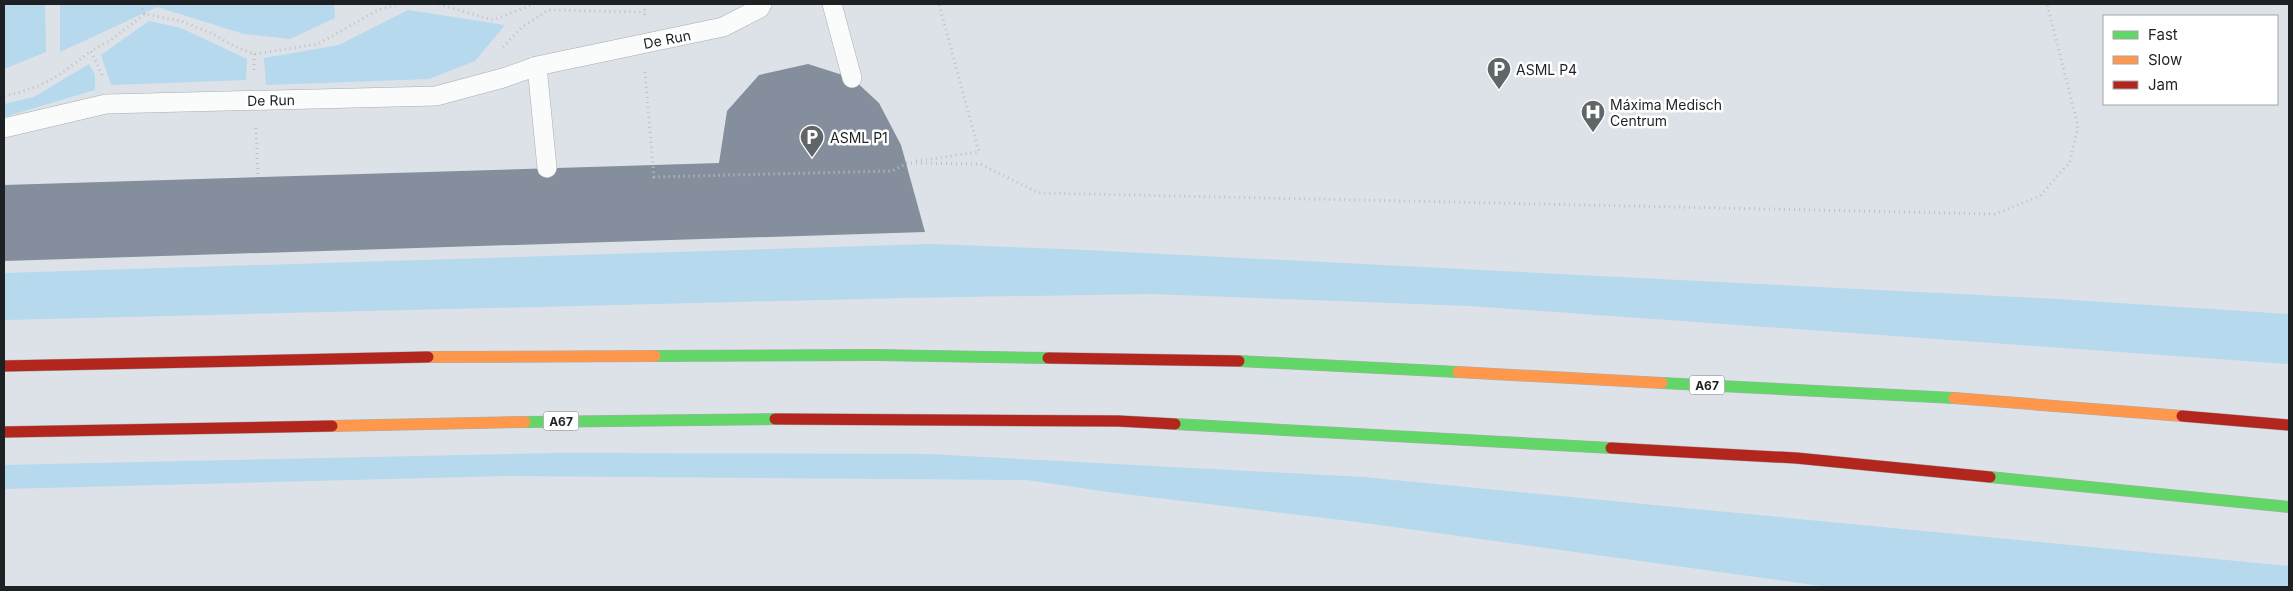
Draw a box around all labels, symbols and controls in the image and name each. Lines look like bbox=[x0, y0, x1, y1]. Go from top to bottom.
legend bbox=[2103, 15, 2278, 105]
text: Fast bbox=[2148, 25, 2178, 44]
street label: De Run bbox=[642, 26, 692, 52]
text: Slow bbox=[2148, 50, 2182, 69]
parking icon: ASML P4 bbox=[1486, 56, 1512, 90]
place label: ASML P4 bbox=[1516, 61, 1577, 78]
text: Jam bbox=[2148, 75, 2178, 94]
street label: De Run bbox=[247, 91, 295, 109]
place label: Máxima Medisch Centrum bbox=[1610, 96, 1722, 129]
hospital icon: Máxima Medisch Centrum bbox=[1580, 99, 1606, 133]
parking icon: ASML P1 bbox=[799, 124, 825, 158]
place label: ASML P1 bbox=[830, 129, 888, 146]
road number: A67 bbox=[1690, 376, 1724, 394]
road number: A67 bbox=[544, 412, 578, 431]

